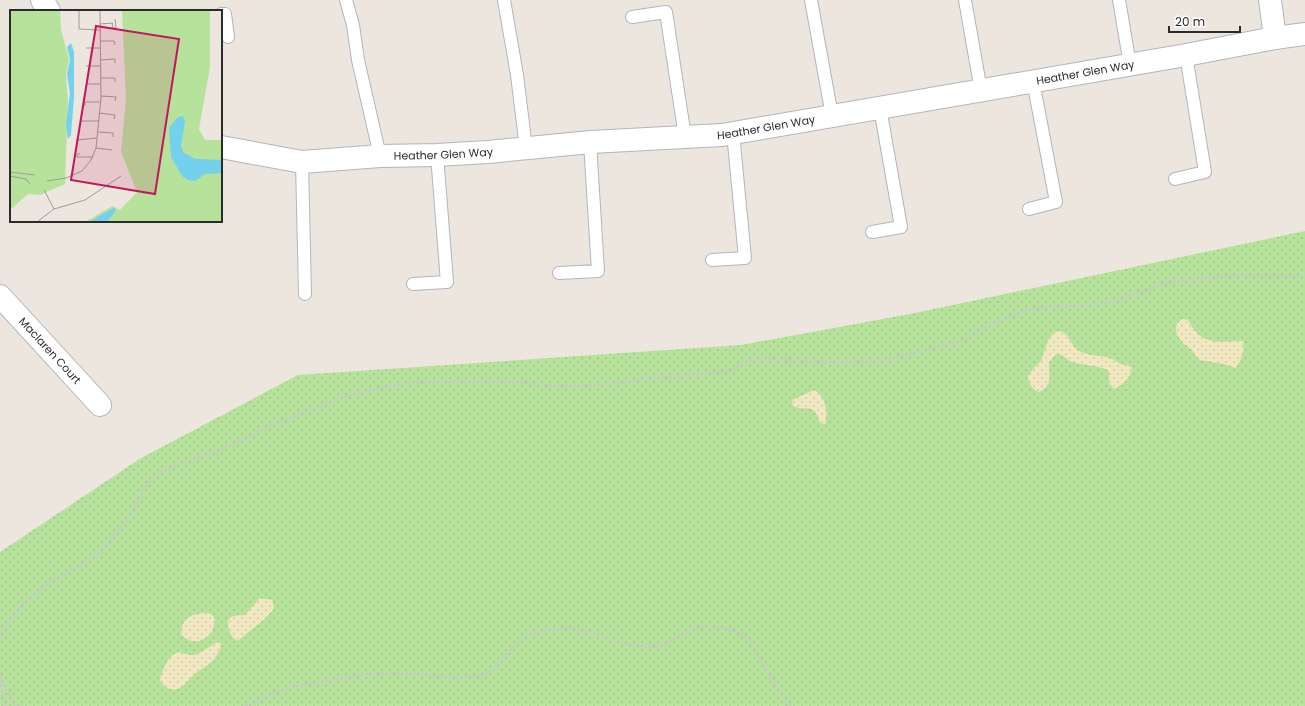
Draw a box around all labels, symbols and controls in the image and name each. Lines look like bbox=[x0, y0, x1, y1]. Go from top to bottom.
scale bar bbox=[1169, 8, 1240, 34]
inset map bbox=[10, 10, 222, 222]
text: 20 m bbox=[1175, 13, 1205, 30]
street label: Heather Glen Way bbox=[1035, 56, 1136, 89]
street label: Heather Glen Way bbox=[717, 111, 817, 143]
street label: Heather Glen Way bbox=[394, 143, 494, 164]
street label: Maclaren Court bbox=[15, 314, 85, 387]

